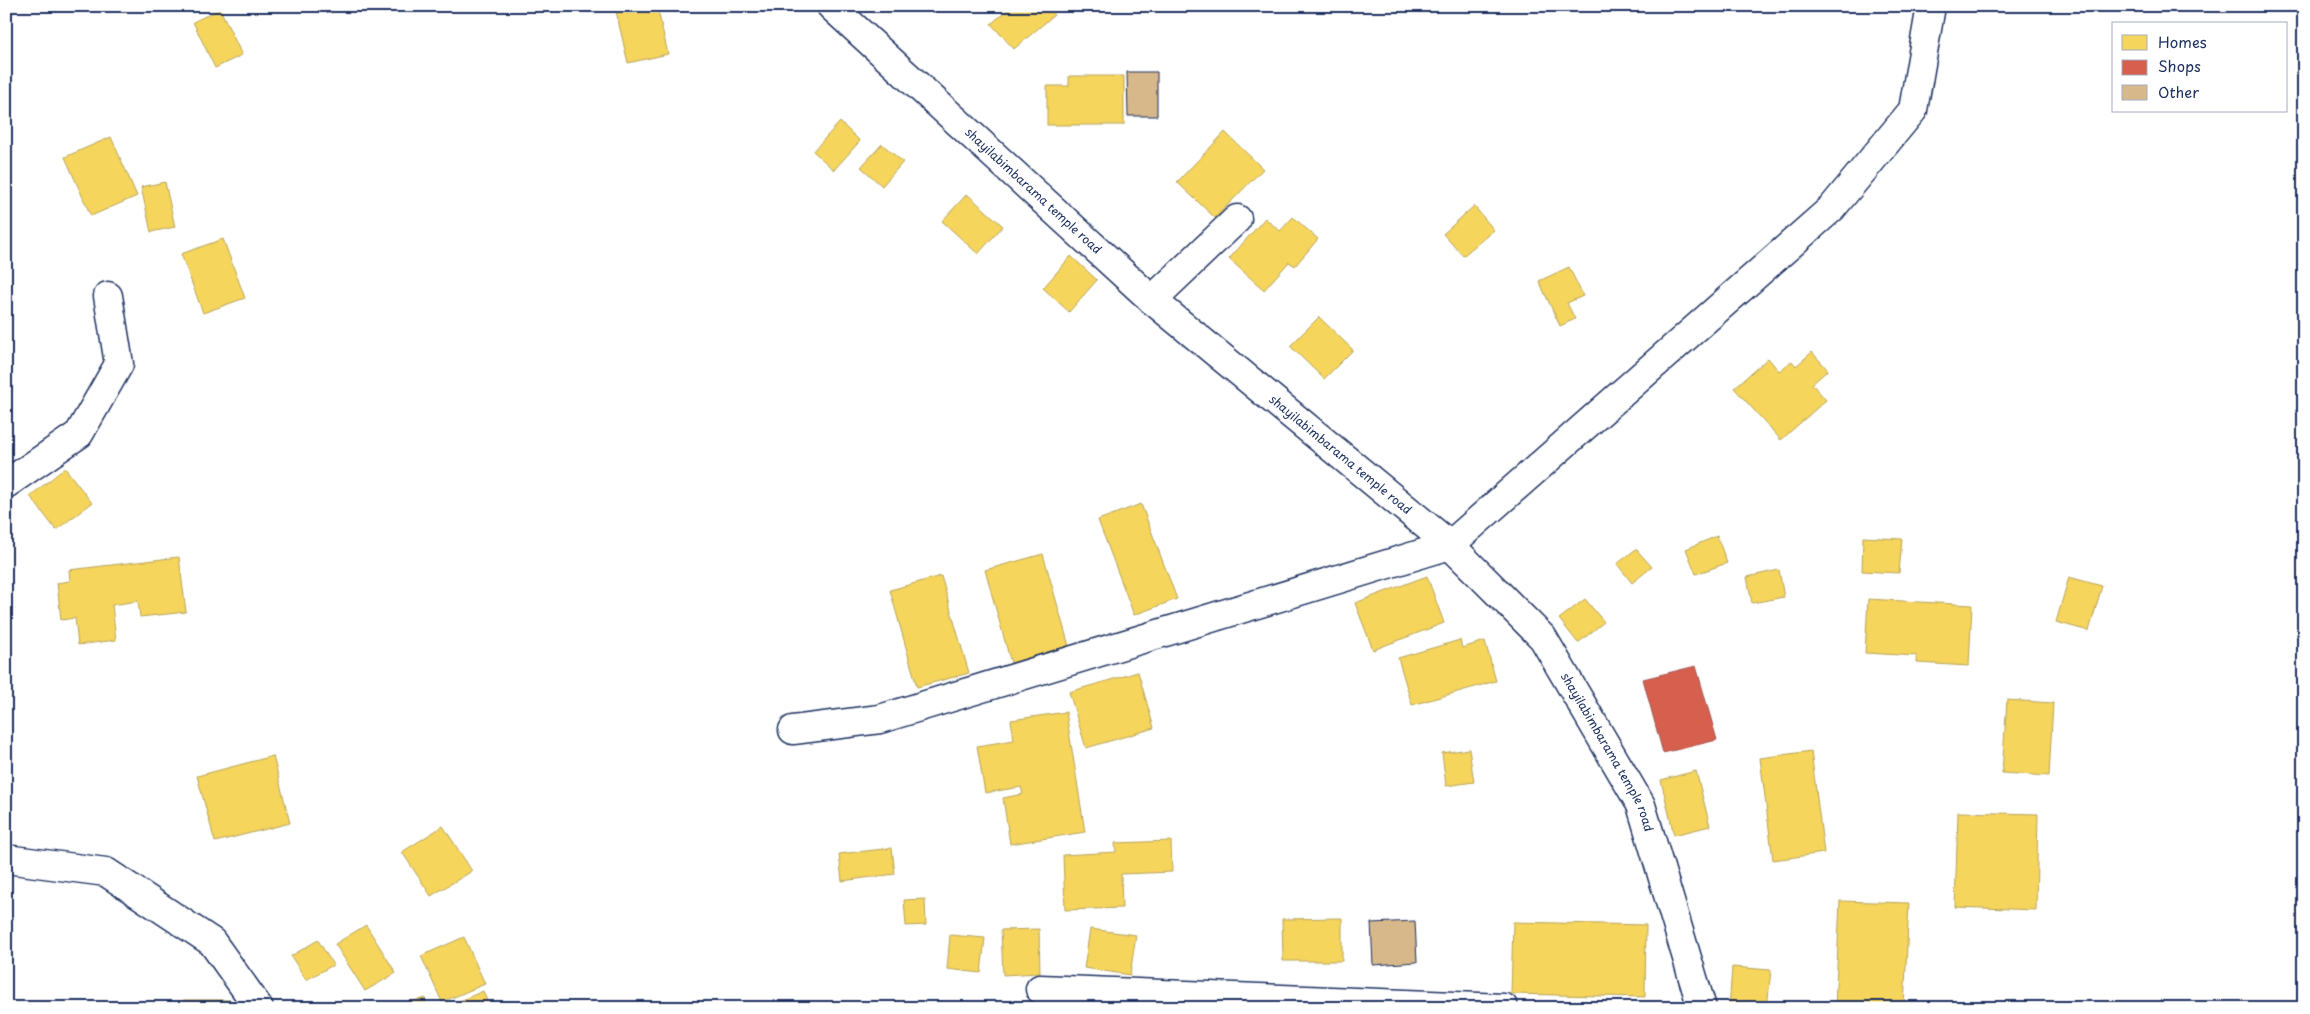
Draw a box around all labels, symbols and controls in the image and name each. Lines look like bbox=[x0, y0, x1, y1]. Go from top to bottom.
legend bbox=[2112, 22, 2288, 112]
text: Homes bbox=[2158, 30, 2207, 53]
text: Shops bbox=[2158, 54, 2201, 77]
text: Other bbox=[2158, 80, 2199, 103]
street label: shayilabimbarama temple road bbox=[961, 123, 1106, 258]
street label: shayilabimbarama temple road bbox=[1266, 390, 1416, 518]
street label: shayilabimbarama temple road bbox=[1557, 669, 1659, 834]

